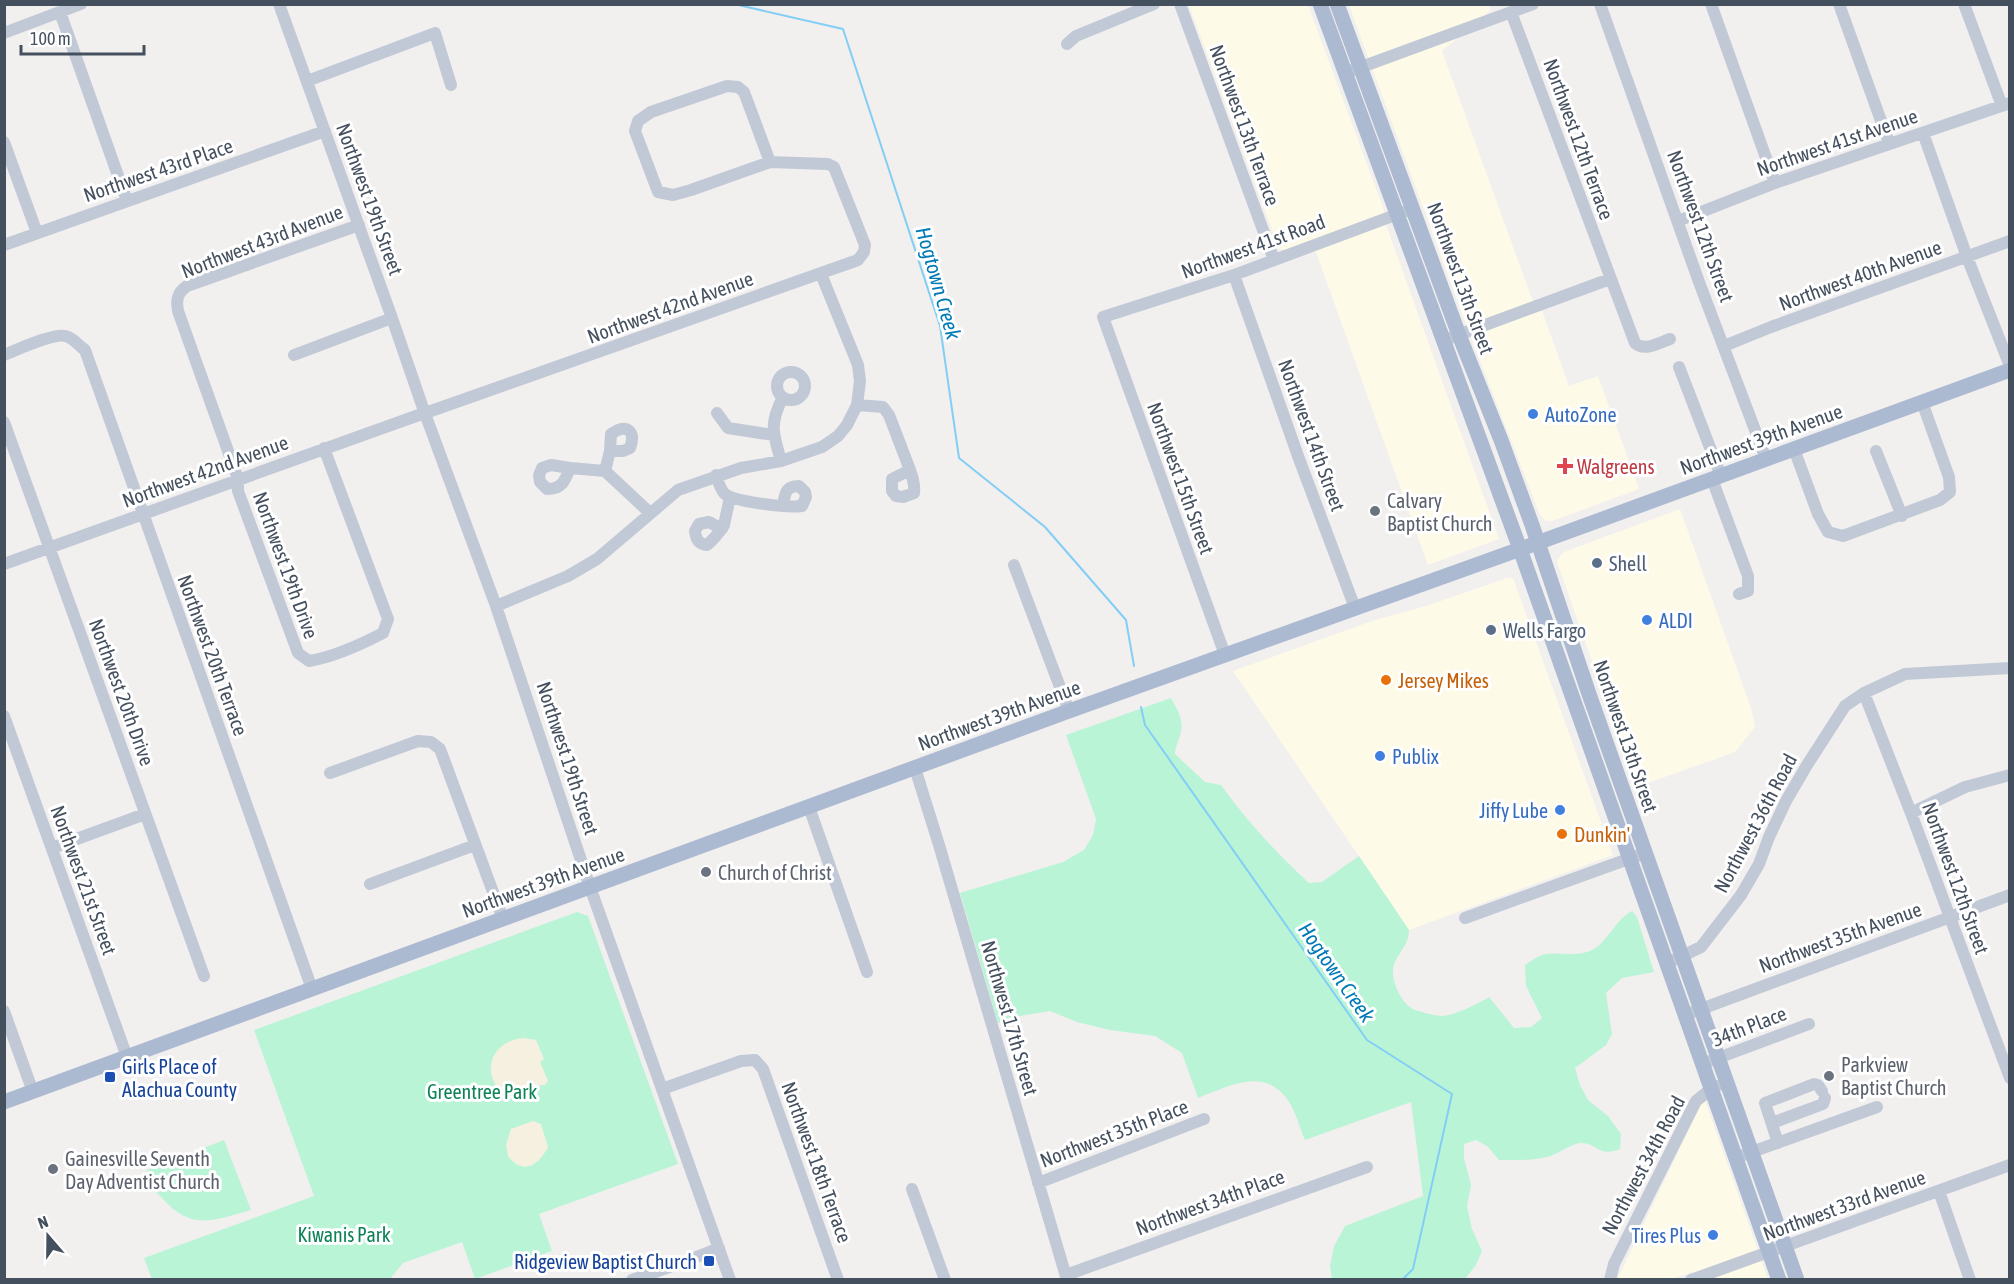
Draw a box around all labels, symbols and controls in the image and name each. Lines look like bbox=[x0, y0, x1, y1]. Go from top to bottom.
scale bar bbox=[21, 18, 144, 56]
text: 100 m bbox=[30, 28, 71, 49]
street label: Northwest 13th Terrace bbox=[1205, 41, 1285, 209]
street label: Northwest 12th Terrace bbox=[1539, 55, 1619, 223]
street label: Northwest 41st Avenue bbox=[1754, 104, 1920, 180]
street label: Northwest 19th Street bbox=[332, 120, 408, 278]
street label: Northwest 43rd Place bbox=[80, 134, 236, 206]
street label: Northwest 12th Street bbox=[1663, 147, 1739, 305]
street label: Northwest 13th Street bbox=[1423, 199, 1499, 357]
street label: Northwest 43rd Avenue bbox=[178, 200, 346, 282]
street label: Northwest 41st Road bbox=[1178, 209, 1328, 283]
water label: Hogtown Creek bbox=[911, 224, 967, 343]
street label: Northwest 40th Avenue bbox=[1776, 235, 1944, 315]
street label: Northwest 42nd Avenue bbox=[584, 266, 756, 348]
street label: Northwest 14th Street bbox=[1274, 356, 1350, 514]
street label: Northwest 15th Street bbox=[1143, 399, 1219, 557]
street label: Northwest 39th Avenue bbox=[1677, 399, 1845, 479]
place label: AutoZone bbox=[1545, 403, 1617, 426]
marker: AutoZone bbox=[1526, 407, 1540, 421]
street label: Northwest 42nd Avenue bbox=[119, 430, 291, 512]
place label: Walgreens bbox=[1577, 455, 1655, 478]
marker: Walgreens bbox=[1558, 459, 1572, 473]
street label: Northwest 19th Drive bbox=[249, 488, 323, 642]
place label: Calvary Baptist Church bbox=[1387, 489, 1493, 535]
marker: Calvary Baptist Church bbox=[1368, 504, 1382, 518]
place label: Shell bbox=[1609, 552, 1647, 575]
marker: Shell bbox=[1590, 556, 1604, 570]
street label: Northwest 20th Terrace bbox=[173, 571, 253, 739]
place label: ALDI bbox=[1659, 609, 1693, 632]
marker: ALDI bbox=[1640, 613, 1654, 627]
street label: Northwest 20th Drive bbox=[85, 615, 159, 769]
place label: Wells Fargo bbox=[1503, 619, 1586, 642]
marker: Wells Fargo bbox=[1484, 623, 1498, 637]
street label: Northwest 13th Street bbox=[1589, 657, 1663, 815]
place label: Jersey Mikes bbox=[1398, 669, 1489, 692]
marker: Jersey Mikes bbox=[1379, 673, 1393, 687]
street label: Northwest 39th Avenue bbox=[915, 675, 1083, 755]
street label: Northwest 19th Street bbox=[532, 679, 604, 838]
place label: Publix bbox=[1392, 745, 1439, 768]
marker: Publix bbox=[1373, 749, 1387, 763]
street label: Northwest 36th Road bbox=[1709, 750, 1801, 896]
place label: Jiffy Lube bbox=[1479, 799, 1548, 822]
street label: Northwest 12th Street bbox=[1918, 799, 1994, 957]
street label: Northwest 21st Street bbox=[46, 802, 122, 958]
marker: Jiffy Lube bbox=[1553, 803, 1567, 817]
place label: Dunkin' bbox=[1574, 823, 1630, 846]
marker: Dunkin' bbox=[1555, 827, 1569, 841]
street label: Northwest 39th Avenue bbox=[459, 842, 627, 922]
place label: Church of Christ bbox=[718, 861, 832, 884]
marker: Church of Christ bbox=[699, 865, 713, 879]
street label: Northwest 35th Avenue bbox=[1756, 897, 1924, 977]
water label: Hogtown Creek bbox=[1294, 918, 1381, 1027]
street label: Northwest 17th Street bbox=[977, 938, 1043, 1098]
street label: 34th Place bbox=[1709, 1001, 1789, 1051]
place label: Parkview Baptist Church bbox=[1841, 1053, 1947, 1099]
place label: Girls Place of Alachua County bbox=[122, 1055, 237, 1101]
marker: Parkview Baptist Church bbox=[1822, 1069, 1836, 1083]
marker: Girls Place of Alachua County bbox=[103, 1070, 117, 1084]
street label: Northwest 18th Terrace bbox=[777, 1078, 857, 1246]
park label: Greentree Park bbox=[427, 1080, 537, 1103]
street label: Northwest 34th Road bbox=[1597, 1092, 1689, 1238]
street label: Northwest 35th Place bbox=[1037, 1094, 1191, 1172]
place label: Gainesville Seventh Day Adventist Church bbox=[65, 1147, 220, 1193]
marker: Gainesville Seventh Day Adventist Church bbox=[46, 1162, 60, 1176]
street label: Northwest 34th Place bbox=[1132, 1164, 1288, 1240]
street label: Northwest 33rd Avenue bbox=[1760, 1165, 1928, 1245]
north arrow bbox=[18, 1206, 78, 1266]
text: N bbox=[35, 1212, 50, 1232]
park label: Kiwanis Park bbox=[298, 1223, 391, 1246]
place label: Tires Plus bbox=[1631, 1224, 1701, 1247]
marker: Tires Plus bbox=[1706, 1228, 1720, 1242]
place label: Ridgeview Baptist Church bbox=[514, 1250, 697, 1273]
marker: Ridgeview Baptist Church bbox=[702, 1254, 716, 1268]

